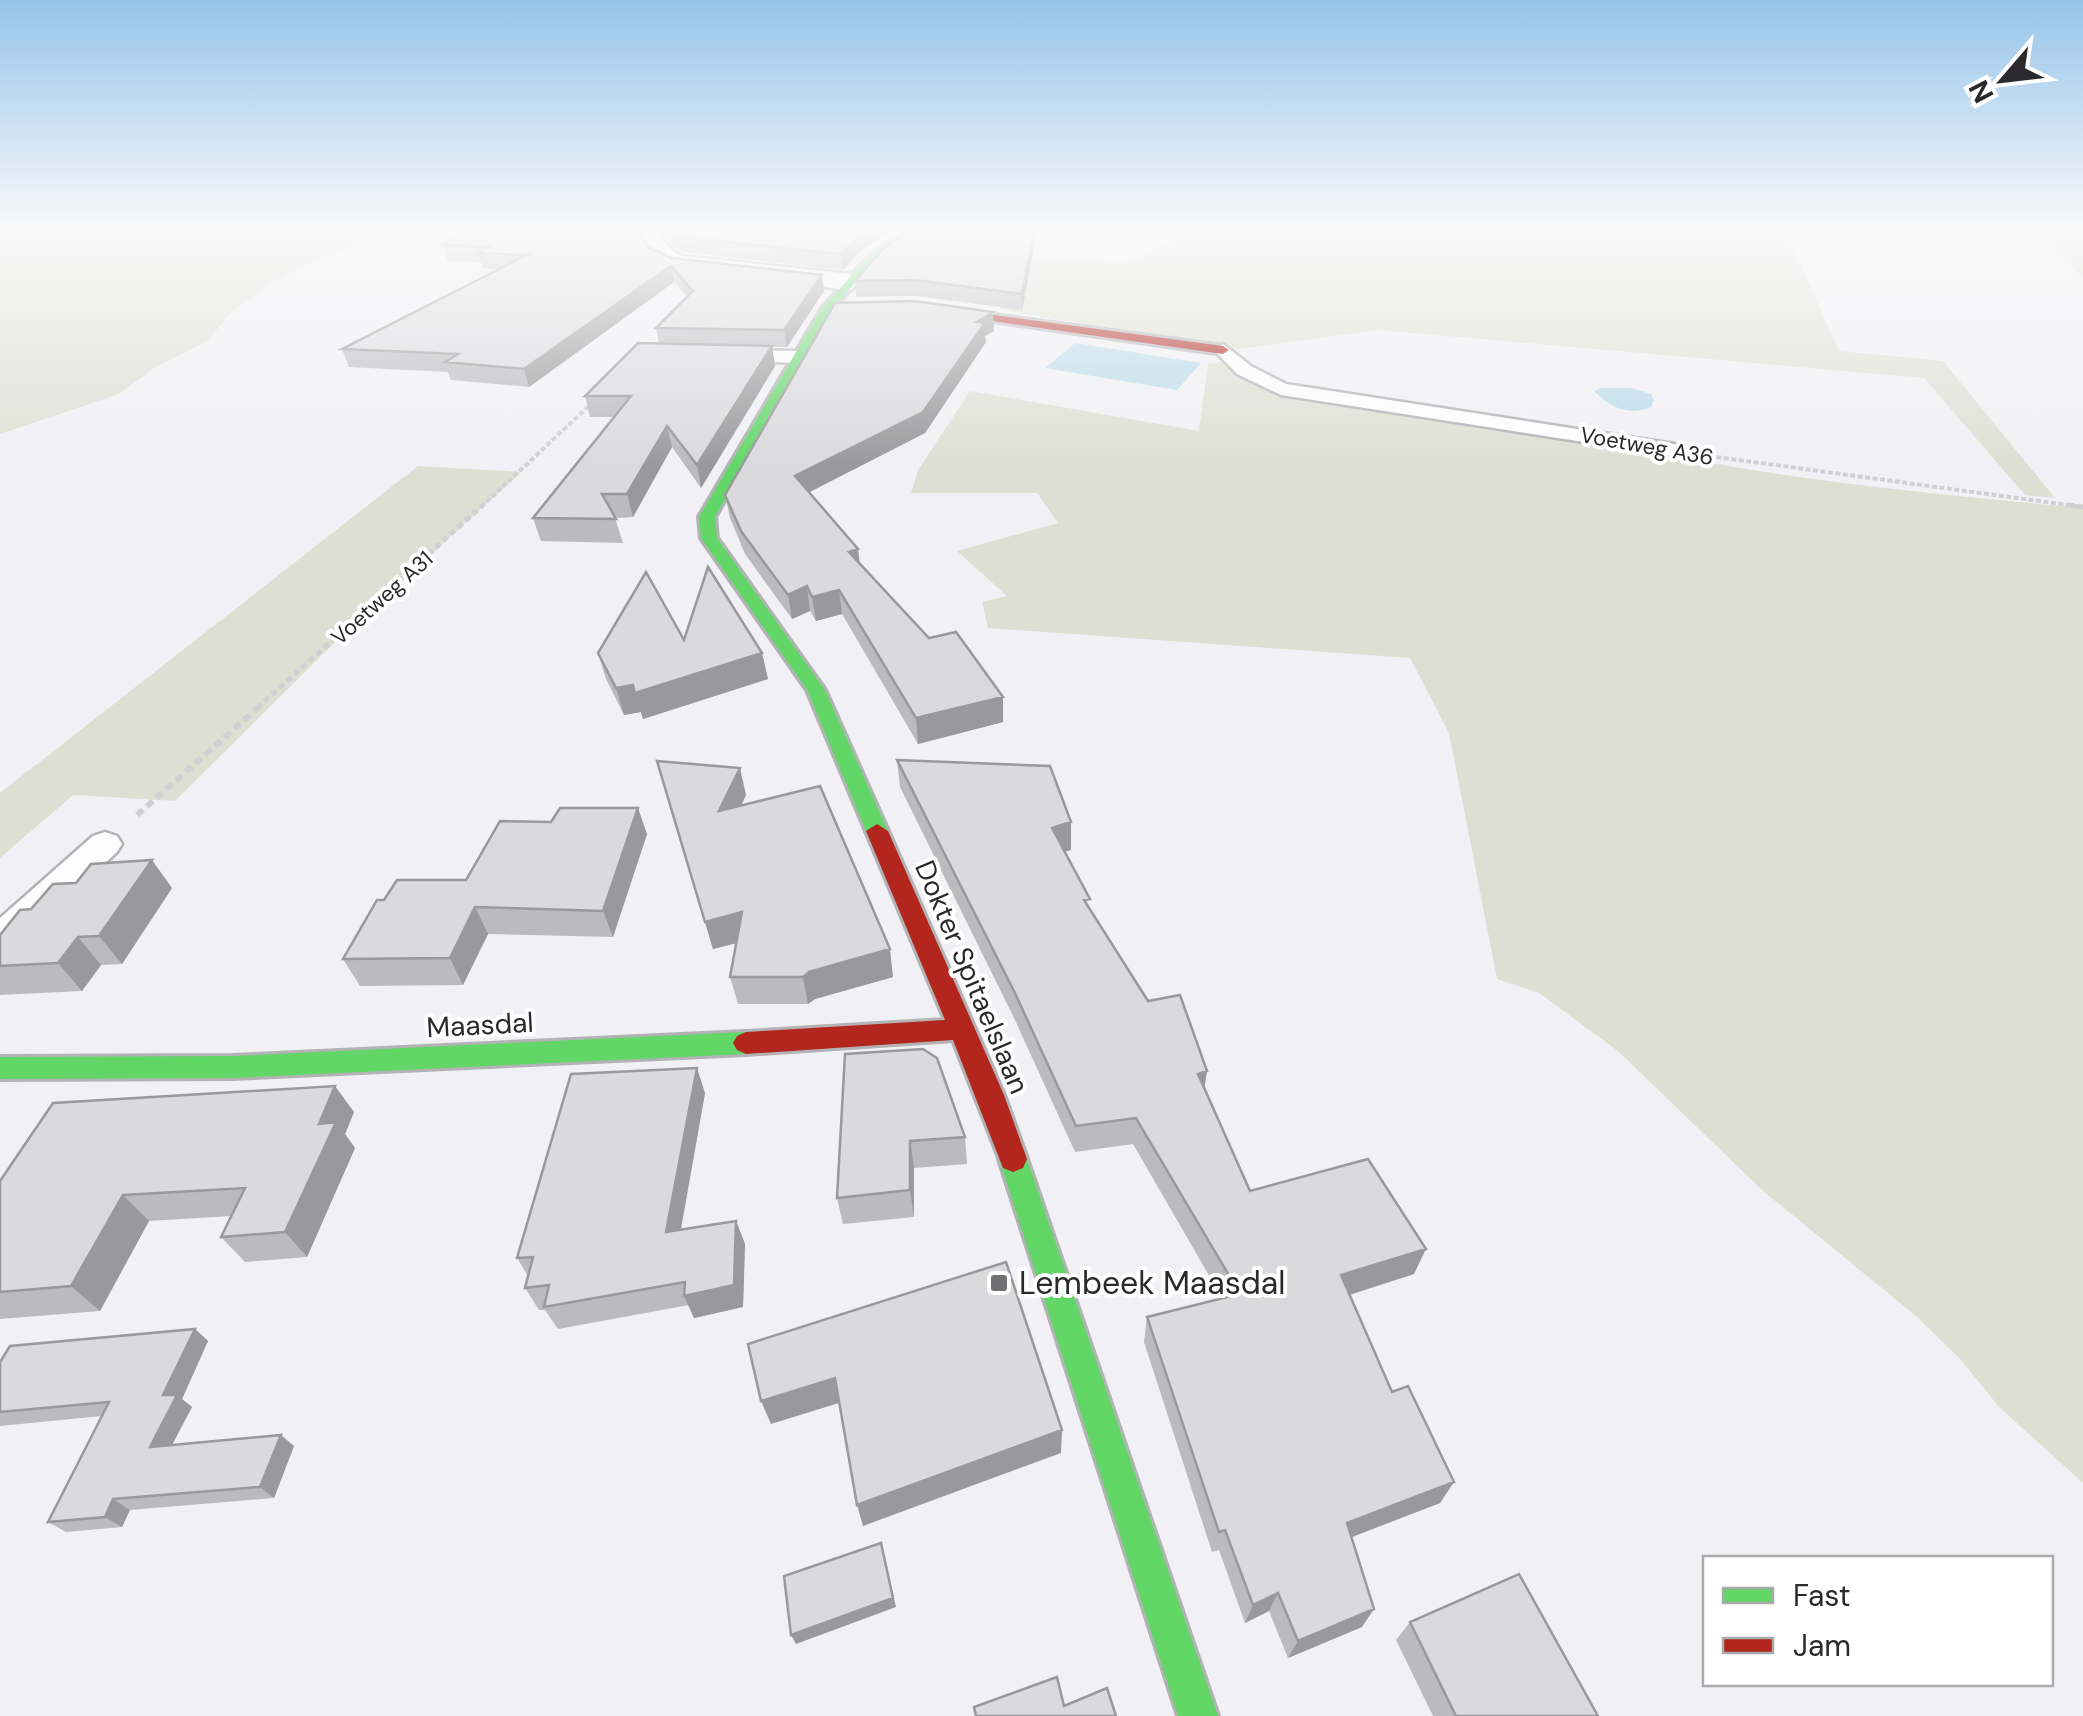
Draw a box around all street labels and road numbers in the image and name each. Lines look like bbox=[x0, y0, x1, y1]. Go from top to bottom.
street label: Voetweg A36 bbox=[1578, 420, 1716, 472]
street label: Voetweg A31 bbox=[325, 545, 439, 651]
street label: Dokter Spitaelslaan bbox=[906, 855, 1038, 1099]
street label: Maasdal bbox=[426, 1004, 534, 1046]

